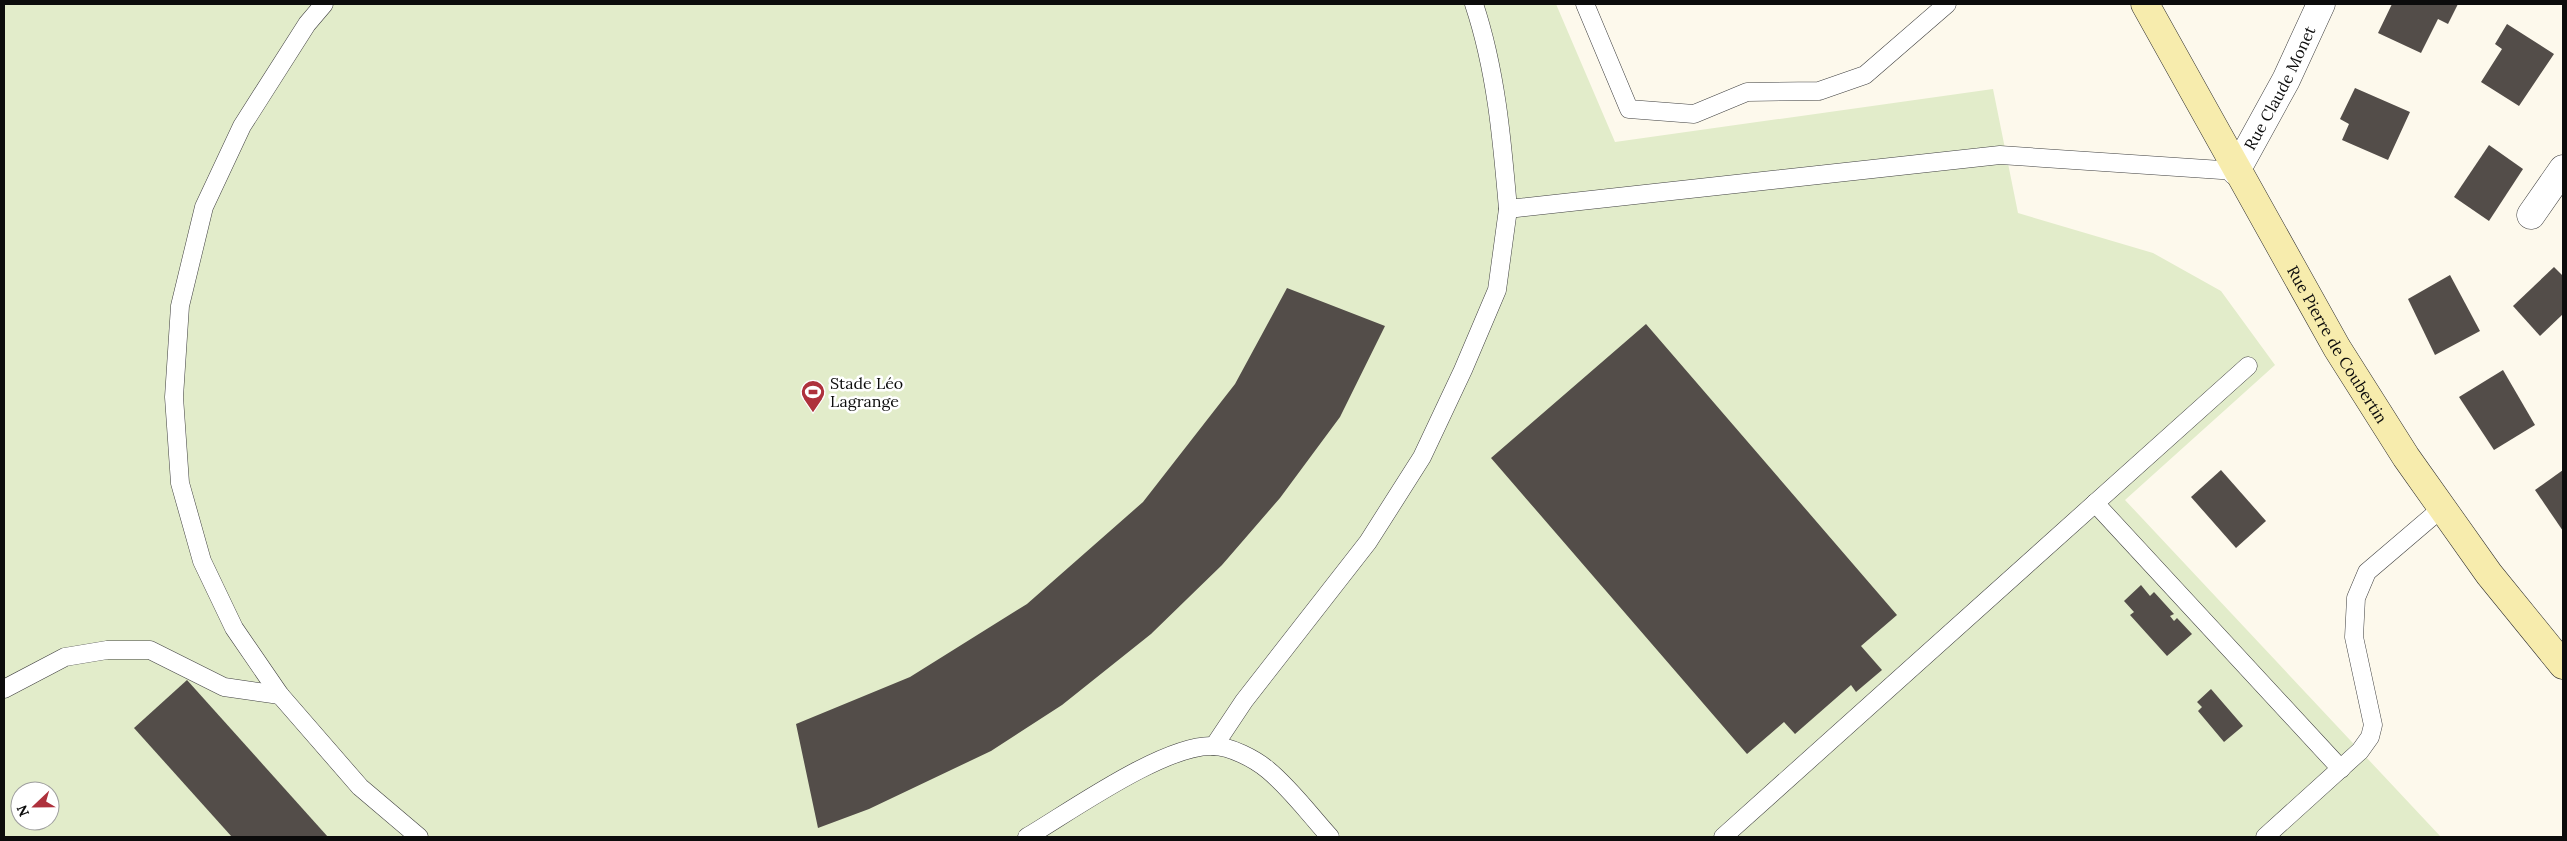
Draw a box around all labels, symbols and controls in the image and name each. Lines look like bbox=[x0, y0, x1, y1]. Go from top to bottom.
street label: Rue Claude Monet bbox=[2240, 22, 2320, 153]
street label: Rue Pierre de Coubertin bbox=[2283, 262, 2392, 427]
place label: Stade Léo Lagrange bbox=[830, 373, 903, 411]
sports icon: Stade Léo Lagrange bbox=[800, 379, 826, 413]
north arrow bbox=[10, 781, 60, 831]
text: N bbox=[13, 802, 33, 819]

